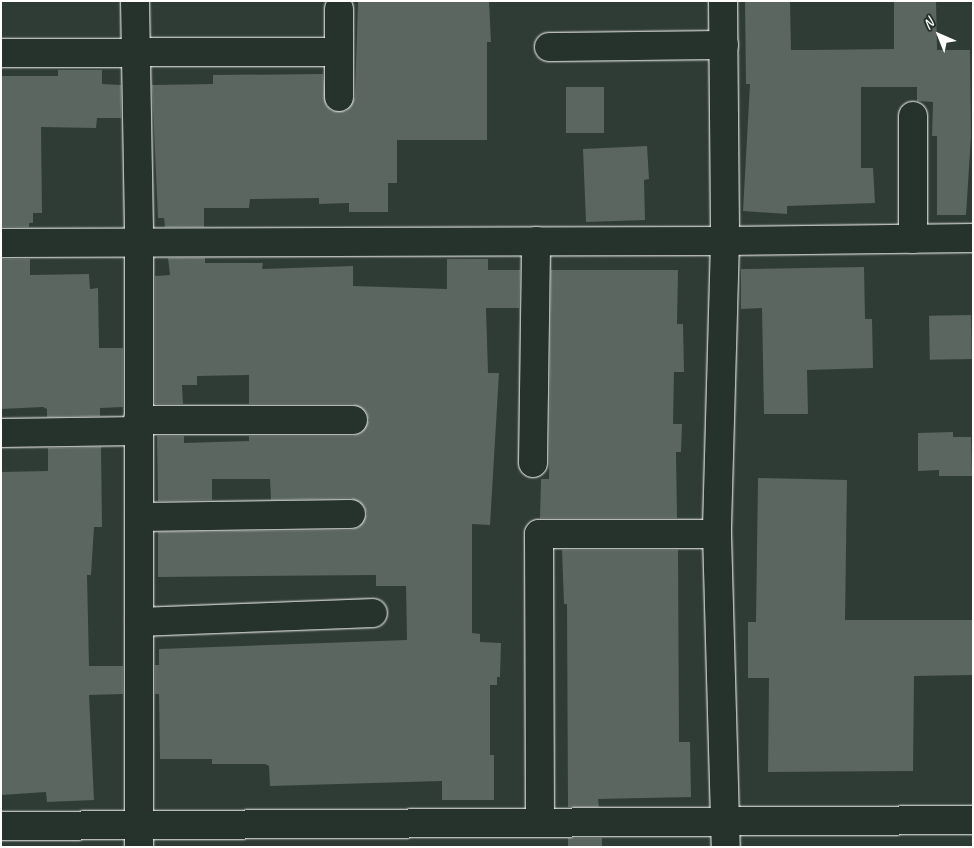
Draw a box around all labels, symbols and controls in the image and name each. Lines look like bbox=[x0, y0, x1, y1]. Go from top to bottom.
north arrow bbox=[914, 10, 964, 60]
text: N bbox=[919, 15, 937, 33]

